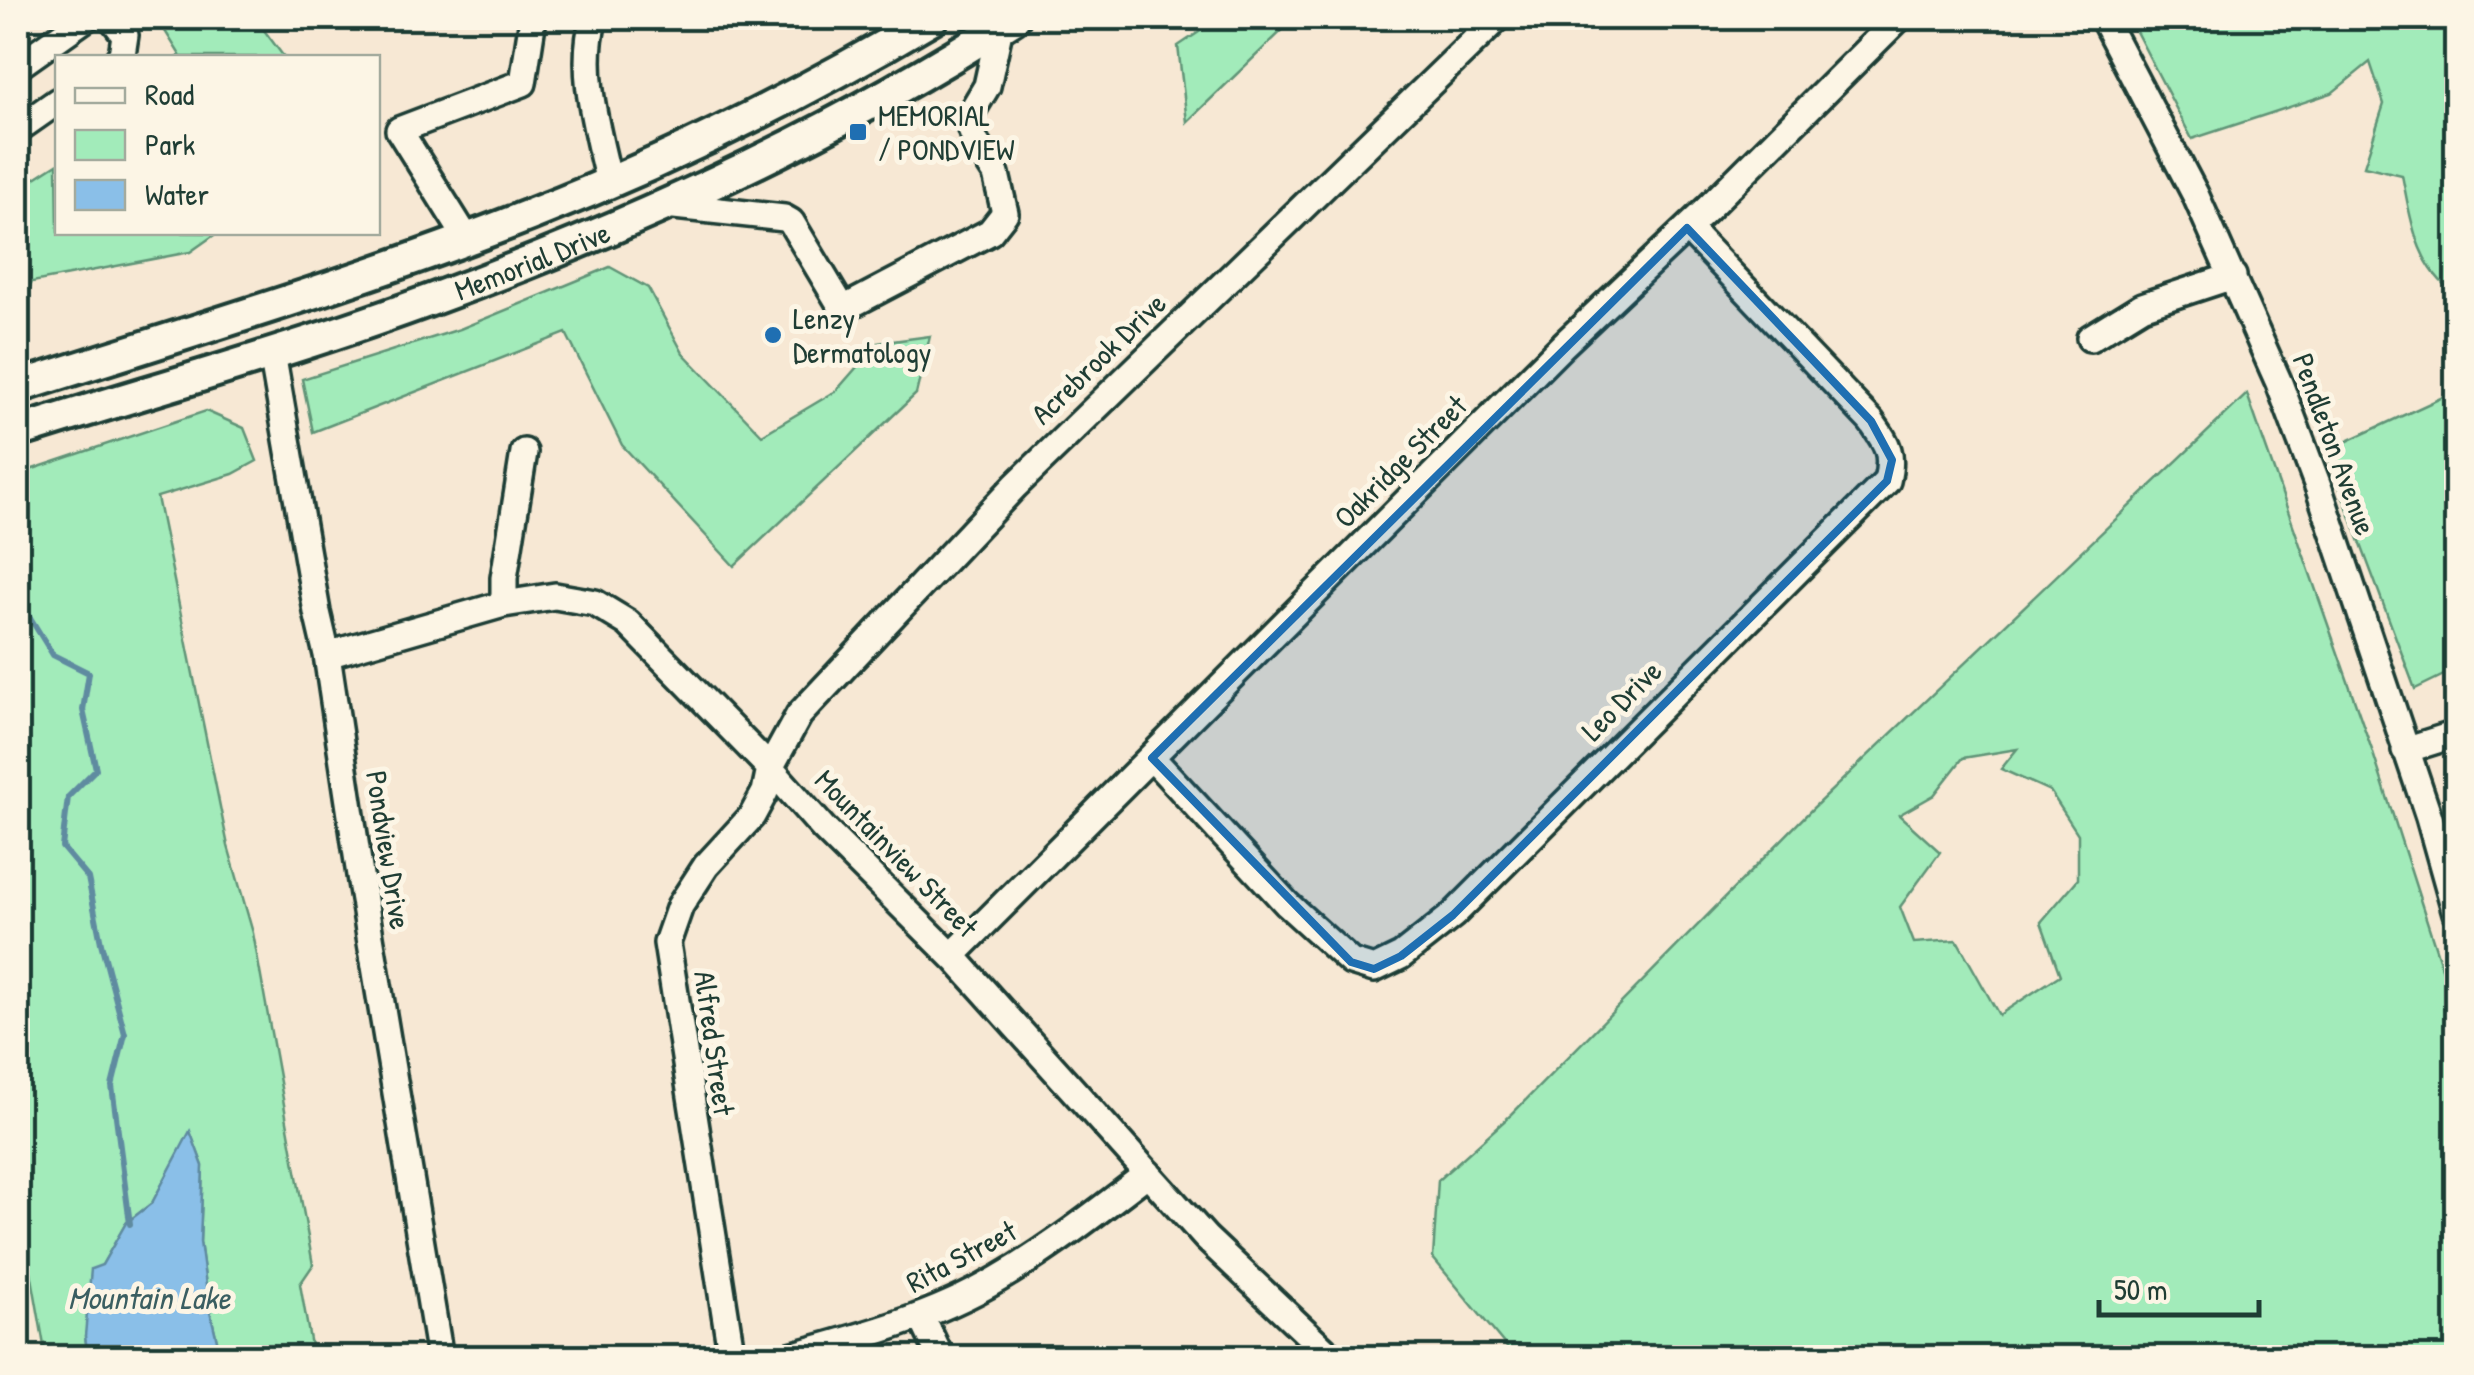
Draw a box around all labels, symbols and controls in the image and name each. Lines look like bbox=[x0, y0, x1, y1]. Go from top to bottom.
legend bbox=[55, 55, 380, 235]
text: Road bbox=[145, 74, 194, 114]
place label: MEMORIAL / PONDVIEW bbox=[878, 95, 1015, 169]
marker: MEMORIAL / PONDVIEW bbox=[847, 121, 869, 143]
text: Park bbox=[145, 124, 195, 164]
text: Water bbox=[145, 174, 209, 214]
street label: Memorial Drive bbox=[449, 212, 616, 309]
street label: Acrebrook Drive bbox=[1022, 283, 1174, 433]
place label: Lenzy Dermatology bbox=[793, 298, 931, 372]
marker: Lenzy Dermatology bbox=[762, 324, 784, 346]
street label: Pendleton Avenue bbox=[2284, 348, 2386, 540]
street label: Oakridge Street bbox=[1325, 385, 1476, 536]
street label: Leo Drive bbox=[1572, 651, 1670, 749]
street label: Mountainview Street bbox=[806, 760, 988, 946]
street label: Pondview Drive bbox=[357, 768, 421, 932]
street label: Alfred Street bbox=[685, 968, 745, 1118]
street label: Rita Street bbox=[899, 1210, 1024, 1302]
scale bar bbox=[2099, 1255, 2259, 1317]
text: 50 m bbox=[2114, 1269, 2167, 1309]
water label: Mountain Lake bbox=[68, 1276, 231, 1319]

